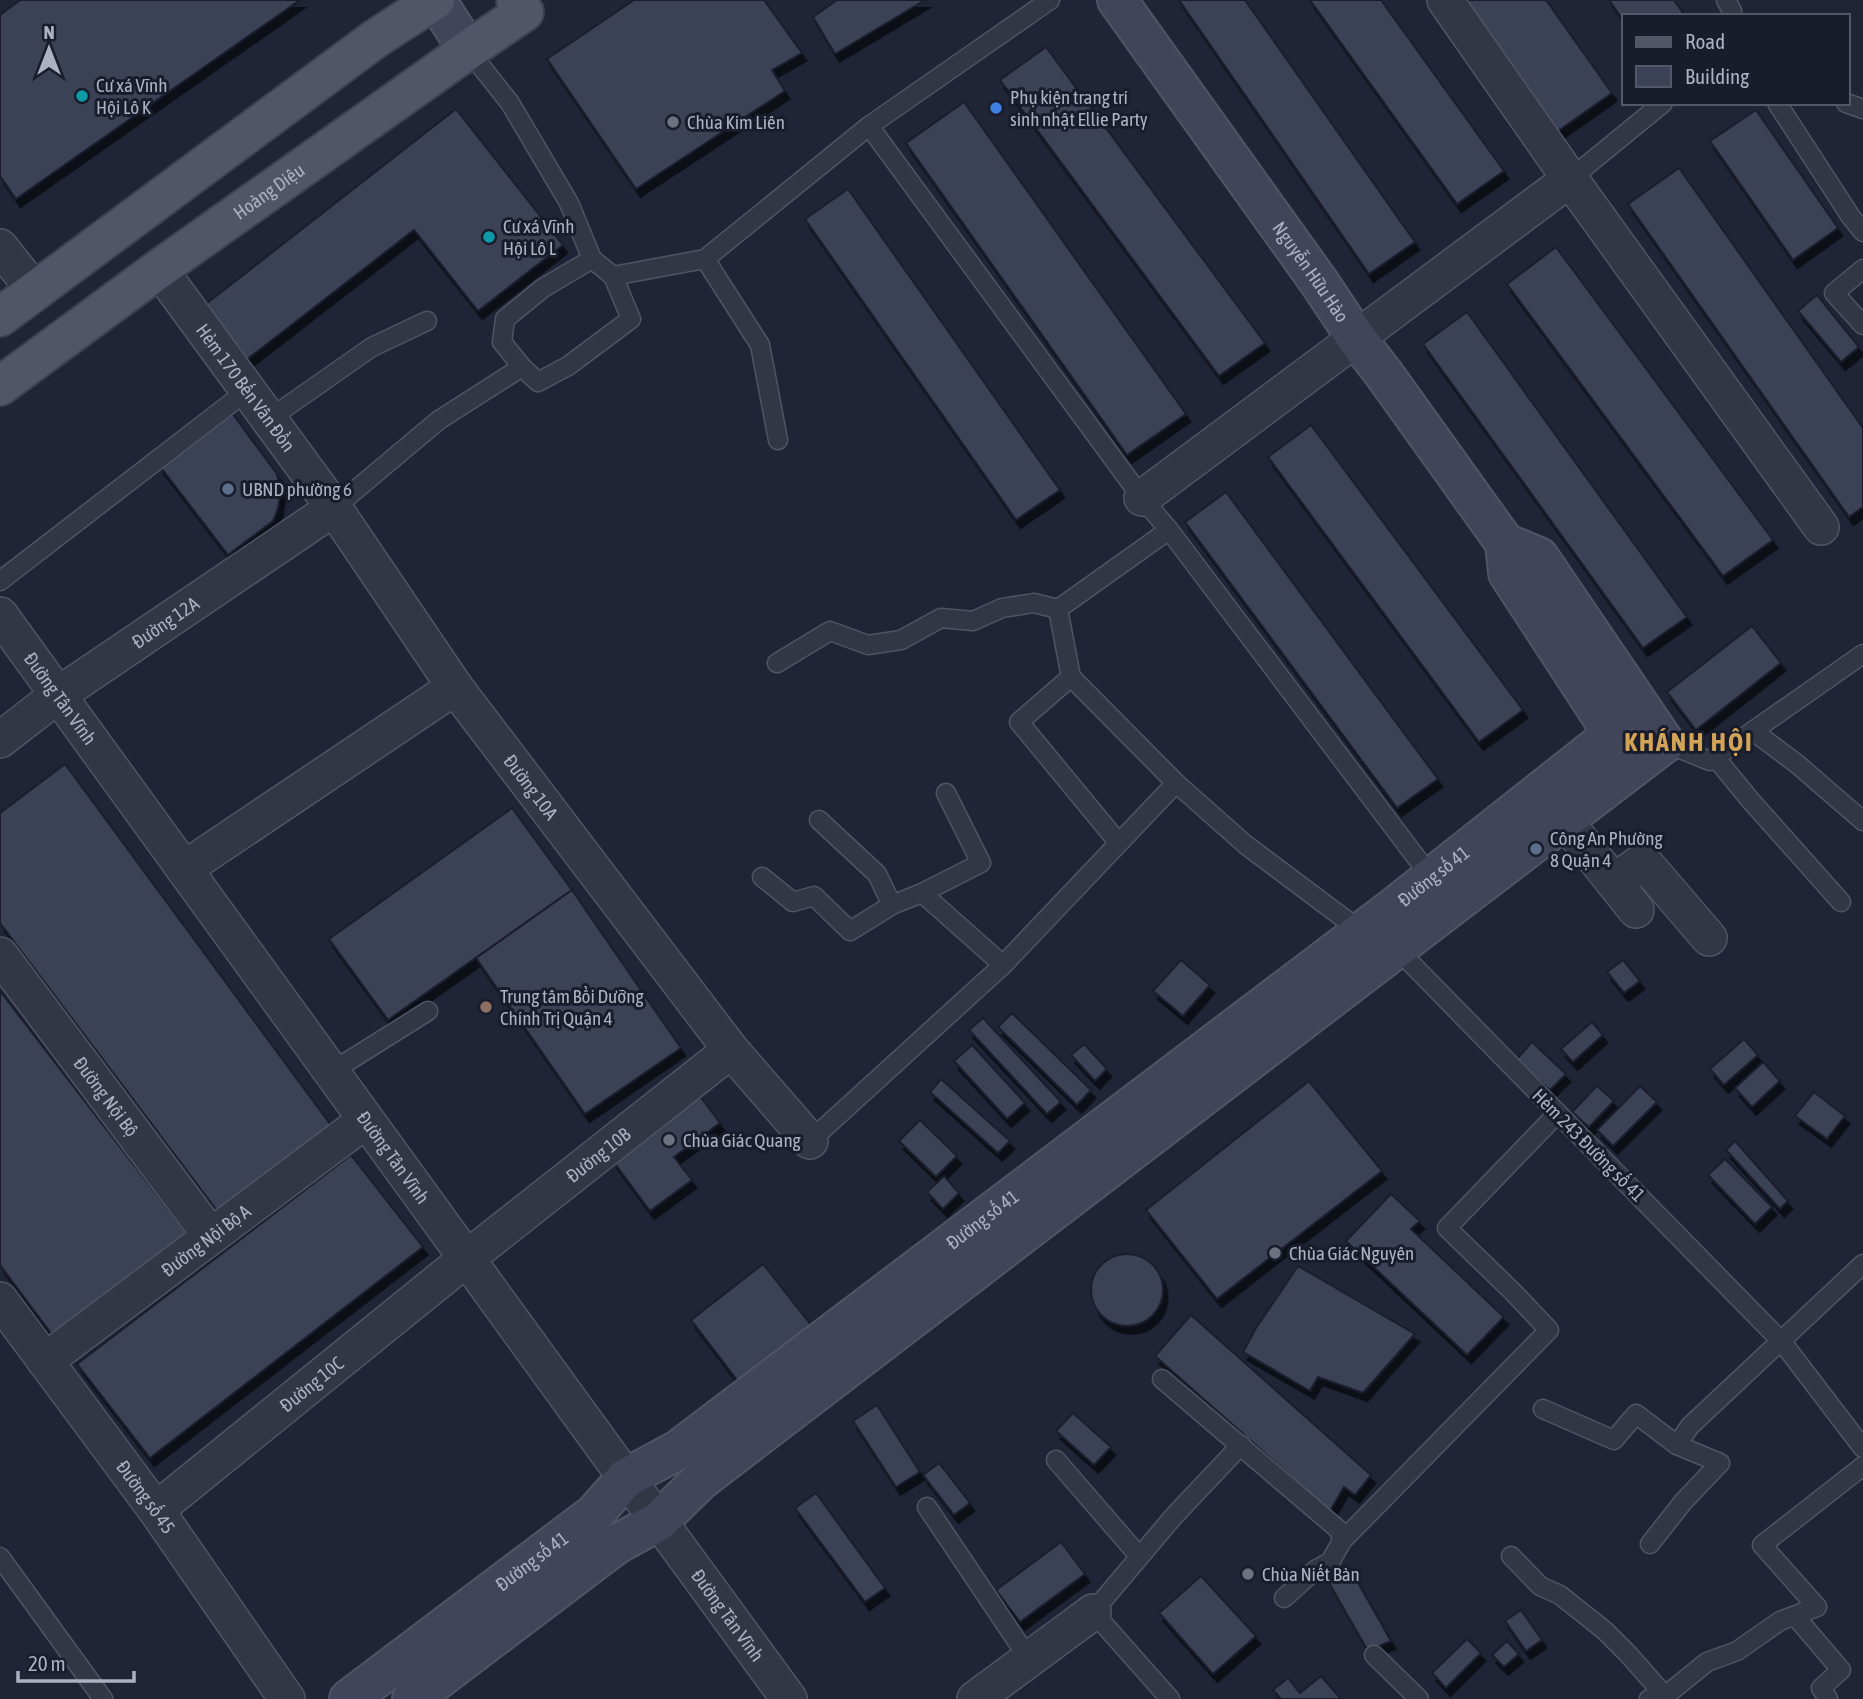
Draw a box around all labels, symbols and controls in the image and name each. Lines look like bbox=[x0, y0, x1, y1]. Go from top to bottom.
north arrow bbox=[14, 14, 84, 84]
legend bbox=[1622, 14, 1849, 105]
text: N bbox=[43, 21, 55, 43]
text: Road bbox=[1685, 29, 1725, 53]
text: Building bbox=[1685, 64, 1749, 88]
place label: Cư xá Vĩnh Hội Lô K bbox=[96, 74, 168, 118]
place label: Phụ kiện trang trí sinh nhật Ellie Party bbox=[1010, 86, 1148, 130]
marker: Cư xá Vĩnh Hội Lô K bbox=[74, 88, 90, 104]
marker: Phụ kiện trang trí sinh nhật Ellie Party bbox=[988, 100, 1004, 116]
place label: Chùa Kim Liên bbox=[687, 111, 785, 133]
marker: Chùa Kim Liên bbox=[665, 114, 681, 130]
street label: Hoàng Diệu bbox=[229, 159, 308, 224]
place label: Cư xá Vĩnh Hội Lô L bbox=[503, 215, 575, 259]
street label: Nguyễn Hữu Hào bbox=[1268, 217, 1354, 326]
marker: Cư xá Vĩnh Hội Lô L bbox=[481, 229, 497, 245]
street label: Hẻm 170 Bến Vân Đồn bbox=[192, 319, 300, 456]
place label: UBND phường 6 bbox=[242, 478, 352, 500]
marker: UBND phường 6 bbox=[220, 481, 236, 497]
street label: Đường 12A bbox=[128, 592, 203, 653]
street label: Đường Tân Vĩnh bbox=[20, 648, 101, 749]
district label: KHÁNH HỘI bbox=[1624, 727, 1754, 757]
street label: Đường 10A bbox=[499, 750, 563, 824]
place label: Công An Phường 8 Quận 4 bbox=[1550, 827, 1663, 871]
street label: Đường số 41 bbox=[1393, 841, 1474, 911]
marker: Công An Phường 8 Quận 4 bbox=[1528, 841, 1544, 857]
place label: Trung tâm Bồi Dưỡng Chính Trị Quận 4 bbox=[500, 985, 644, 1029]
marker: Trung tâm Bồi Dưỡng Chính Trị Quận 4 bbox=[478, 999, 494, 1015]
street label: Đường Nội Bộ bbox=[69, 1052, 143, 1141]
street label: Hẻm 243 Đường số 41 bbox=[1528, 1084, 1650, 1206]
street label: Đường Tân Vĩnh bbox=[353, 1107, 434, 1208]
street label: Đường 10B bbox=[561, 1123, 635, 1187]
place label: Chùa Giác Quang bbox=[683, 1129, 802, 1151]
marker: Chùa Giác Quang bbox=[661, 1132, 677, 1148]
street label: Đường số 41 bbox=[942, 1185, 1023, 1254]
street label: Đường Nội Bộ A bbox=[157, 1199, 255, 1281]
place label: Chùa Giác Nguyên bbox=[1289, 1242, 1414, 1264]
marker: Chùa Giác Nguyên bbox=[1267, 1245, 1283, 1261]
street label: Đường 10C bbox=[275, 1352, 348, 1416]
street label: Đường số 45 bbox=[112, 1456, 180, 1538]
street label: Đường số 41 bbox=[491, 1527, 572, 1595]
place label: Chùa Niết Bàn bbox=[1262, 1563, 1360, 1585]
street label: Đường Tân Vĩnh bbox=[687, 1565, 769, 1666]
marker: Chùa Niết Bàn bbox=[1240, 1566, 1256, 1582]
scale bar bbox=[18, 1640, 133, 1684]
text: 20 m bbox=[28, 1651, 66, 1675]

